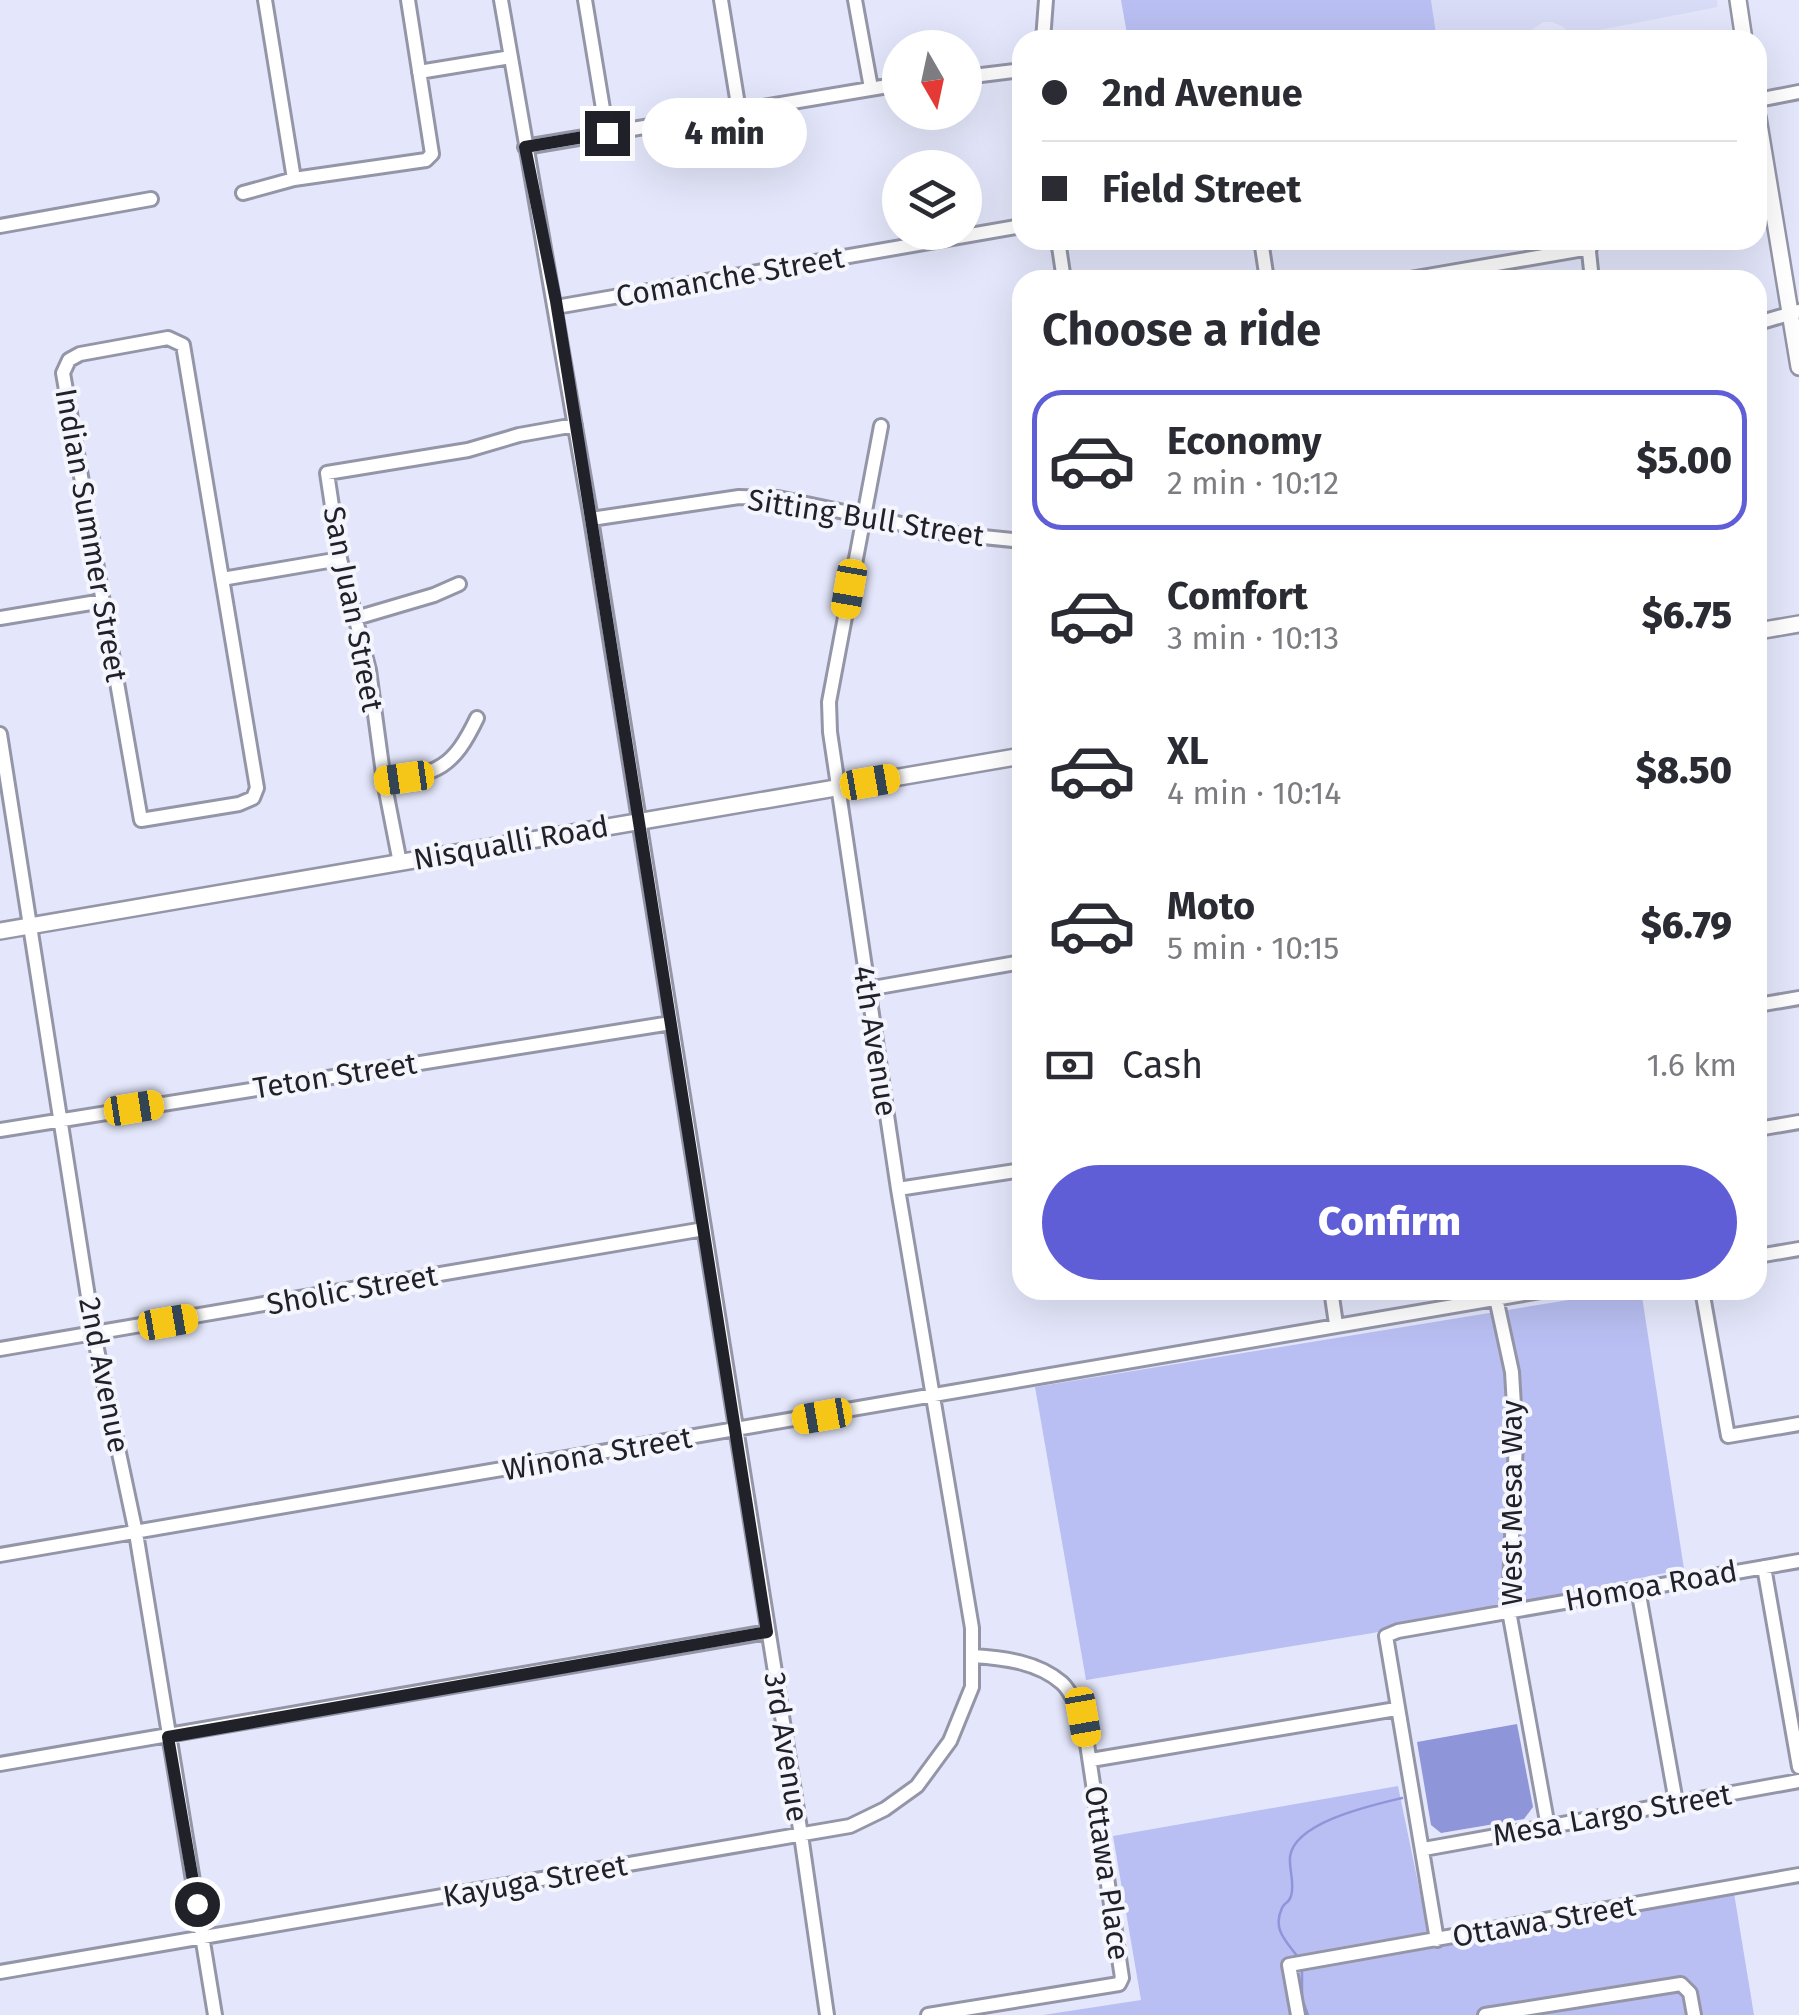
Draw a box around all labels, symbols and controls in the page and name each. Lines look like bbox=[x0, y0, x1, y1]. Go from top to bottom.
north arrow bbox=[882, 30, 982, 130]
map controls bbox=[882, 30, 982, 250]
text: 2nd Avenue bbox=[1102, 70, 1303, 116]
callout: 4 min bbox=[642, 98, 807, 168]
route end bbox=[585, 111, 630, 156]
text: 4 min bbox=[684, 114, 765, 152]
button: layers bbox=[882, 150, 982, 250]
text: Field Street bbox=[1102, 166, 1301, 212]
street label: Comanche Street bbox=[613, 239, 847, 315]
text: Choose a ride bbox=[1042, 303, 1321, 357]
street label: Indian Summer Street bbox=[47, 386, 135, 685]
icon: car bbox=[1047, 415, 1137, 505]
text: Economy bbox=[1167, 418, 1322, 464]
text: $5.00 bbox=[1636, 437, 1732, 483]
text: 2 min · 10:12 bbox=[1167, 464, 1339, 502]
street label: Sitting Bull Street bbox=[745, 482, 987, 554]
street label: San Juan Street bbox=[315, 503, 391, 715]
car bbox=[829, 557, 869, 621]
icon: car bbox=[1047, 570, 1137, 660]
text: Comfort bbox=[1167, 573, 1308, 619]
text: $6.75 bbox=[1642, 592, 1732, 638]
text: 3 min · 10:13 bbox=[1167, 619, 1339, 657]
icon: car bbox=[1047, 725, 1137, 815]
text: XL bbox=[1167, 728, 1209, 774]
text: $8.50 bbox=[1636, 747, 1732, 793]
car bbox=[372, 759, 436, 797]
car bbox=[838, 762, 902, 802]
text: 4 min · 10:14 bbox=[1167, 774, 1341, 812]
street label: Nisqualli Road bbox=[411, 808, 611, 878]
icon: car bbox=[1047, 880, 1137, 970]
text: Moto bbox=[1167, 883, 1255, 929]
text: $6.79 bbox=[1641, 902, 1732, 948]
text: 5 min · 10:15 bbox=[1167, 929, 1339, 967]
street label: 4th Avenue bbox=[845, 963, 905, 1119]
icon: cash bbox=[1042, 1038, 1097, 1093]
text: Cash bbox=[1122, 1042, 1203, 1088]
street label: Teton Street bbox=[251, 1045, 419, 1107]
text: 1.6 km bbox=[1646, 1046, 1737, 1084]
car bbox=[102, 1088, 166, 1128]
button: Confirm bbox=[1042, 1165, 1737, 1280]
street label: Sholic Street bbox=[264, 1257, 440, 1323]
street label: 2nd Avenue bbox=[71, 1294, 137, 1456]
car bbox=[136, 1302, 200, 1342]
car bbox=[790, 1396, 854, 1436]
street label: West Mesa Way bbox=[1494, 1400, 1530, 1606]
street label: Winona Street bbox=[500, 1420, 695, 1488]
street label: Homoa Road bbox=[1562, 1553, 1740, 1619]
street label: 3rd Avenue bbox=[756, 1670, 816, 1824]
car bbox=[1063, 1685, 1103, 1749]
street label: Mesa Largo Street bbox=[1490, 1776, 1734, 1854]
street label: Ottawa Place bbox=[1077, 1783, 1137, 1963]
street label: Kayuga Street bbox=[440, 1847, 630, 1915]
route start bbox=[175, 1882, 220, 1927]
street label: Ottawa Street bbox=[1450, 1887, 1638, 1955]

